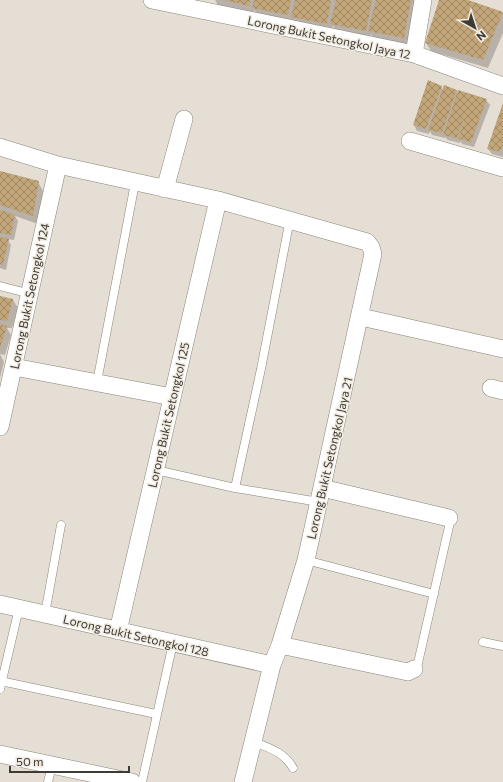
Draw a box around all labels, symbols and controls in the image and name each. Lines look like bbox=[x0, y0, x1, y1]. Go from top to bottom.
north arrow bbox=[455, 8, 495, 48]
street label: Lorong Bukit Setongkol Jaya 12 bbox=[246, 13, 412, 62]
text: N bbox=[474, 29, 489, 44]
street label: Lorong Bukit Setongkol 124 bbox=[7, 222, 51, 370]
street label: Lorong Bukit Setongkol 125 bbox=[144, 341, 192, 489]
street label: Lorong Bukit Setongkol Jaya 21 bbox=[303, 375, 355, 541]
street label: Lorong Bukit Setongkol 128 bbox=[62, 611, 210, 659]
scale bar bbox=[10, 748, 129, 774]
text: 50 m bbox=[16, 754, 44, 768]

